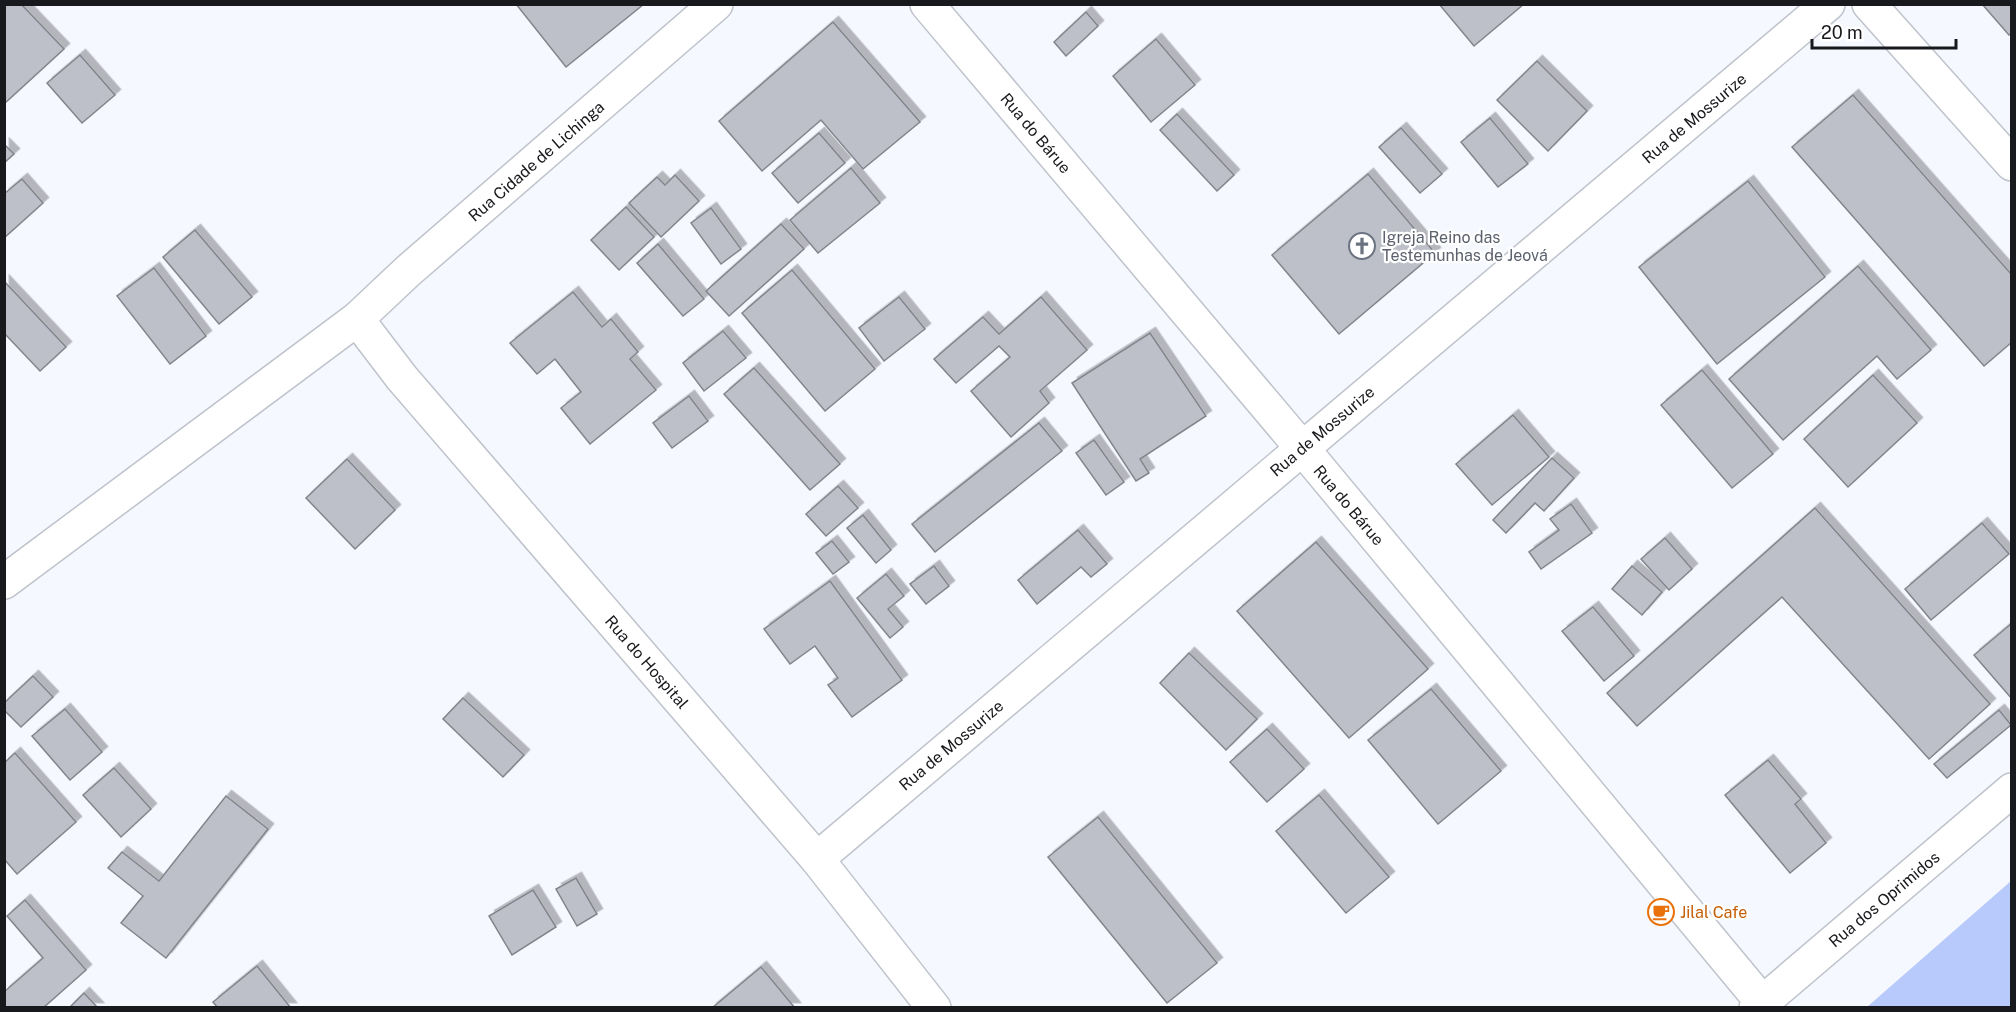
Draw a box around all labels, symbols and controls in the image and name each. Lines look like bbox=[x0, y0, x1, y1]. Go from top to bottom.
scale bar bbox=[1812, 12, 1956, 50]
text: 20 m bbox=[1821, 22, 1863, 43]
street label: Rua de Mossurize bbox=[1638, 69, 1750, 168]
street label: Rua do Bárue bbox=[996, 89, 1075, 177]
street label: Rua Cidade de Lichinga bbox=[465, 97, 608, 225]
place label: Igreja Reino das Testemunhas de Jeová bbox=[1382, 228, 1548, 265]
church icon: Igreja Reino das Testemunhas de Jeová bbox=[1347, 231, 1377, 261]
street label: Rua de Mossurize bbox=[1266, 382, 1378, 481]
street label: Rua do Bárue bbox=[1309, 461, 1388, 549]
street label: Rua do Hospital bbox=[601, 612, 692, 713]
street label: Rua de Mossurize bbox=[895, 696, 1007, 795]
street label: Rua dos Oprimidos bbox=[1825, 847, 1944, 951]
cafe icon: Jilal Cafe bbox=[1646, 897, 1676, 927]
place label: Jilal Cafe bbox=[1680, 903, 1747, 922]

